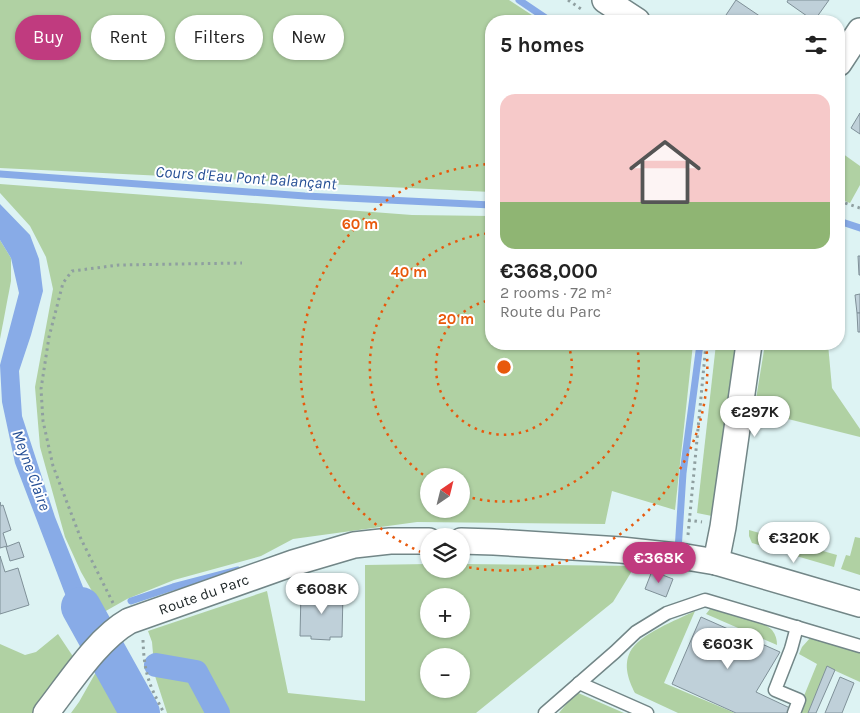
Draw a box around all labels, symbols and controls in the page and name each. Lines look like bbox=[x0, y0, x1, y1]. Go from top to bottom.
chip: Buy bbox=[15, 15, 81, 60]
chip: Rent bbox=[91, 15, 165, 60]
chip: Filters bbox=[175, 15, 263, 60]
chip: New bbox=[273, 15, 344, 60]
icon: filters bbox=[802, 31, 830, 59]
text: 5 homes bbox=[500, 33, 585, 57]
icon: home bbox=[620, 127, 710, 217]
water label: Cours d'Eau Pont Balançant bbox=[155, 162, 338, 193]
text: 60 m bbox=[342, 215, 378, 233]
text: €368,000 bbox=[500, 259, 598, 283]
text: 40 m bbox=[391, 263, 427, 281]
text: 2 rooms · 72 m² bbox=[500, 283, 612, 302]
text: Route du Parc bbox=[500, 302, 601, 321]
text: 20 m bbox=[438, 310, 474, 328]
centre of rings bbox=[495, 358, 513, 376]
pin: €297K bbox=[720, 396, 790, 438]
text: €297K bbox=[731, 402, 779, 421]
water label: Meyne Claire bbox=[8, 427, 55, 514]
north arrow bbox=[420, 468, 470, 518]
map controls bbox=[420, 468, 470, 698]
pin: €320K bbox=[759, 522, 829, 564]
button: layers bbox=[420, 528, 470, 578]
text: €320K bbox=[769, 528, 819, 547]
pin: €368K bbox=[624, 542, 694, 584]
text: €368K bbox=[634, 548, 684, 567]
street label: Route du Parc bbox=[156, 570, 251, 619]
pin: €608K bbox=[287, 572, 357, 615]
text: €608K bbox=[297, 579, 347, 598]
button: + bbox=[420, 588, 470, 638]
pin: €603K bbox=[693, 628, 763, 670]
text: €603K bbox=[703, 634, 753, 653]
button: − bbox=[420, 648, 470, 698]

